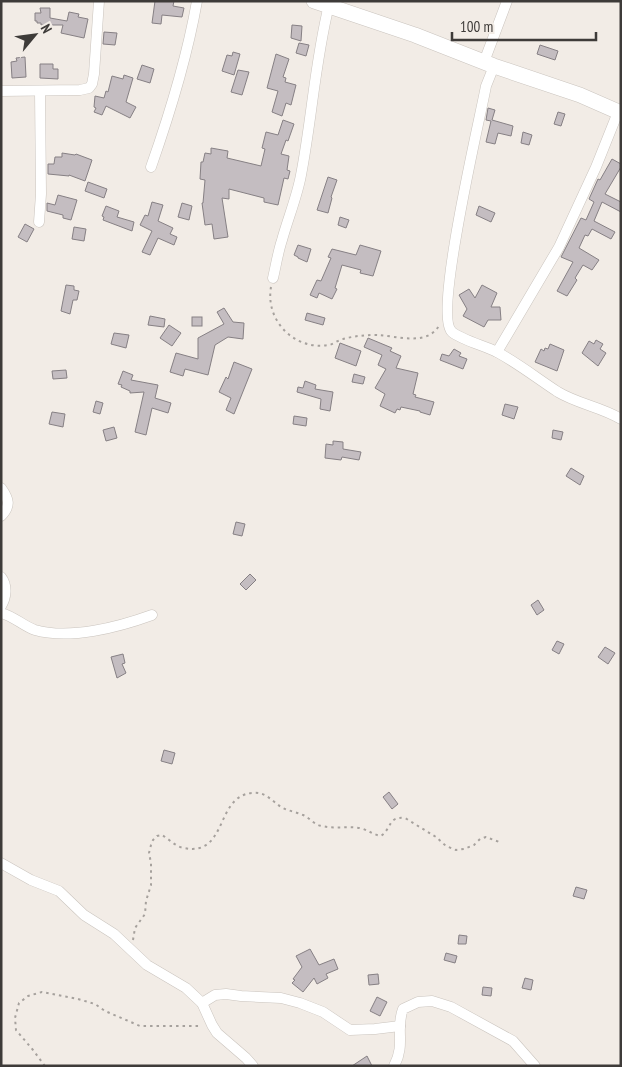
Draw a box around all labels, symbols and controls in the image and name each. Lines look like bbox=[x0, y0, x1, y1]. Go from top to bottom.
north arrow bbox=[10, 10, 60, 60]
scale bar bbox=[452, 10, 596, 42]
text: 100 m bbox=[460, 17, 493, 36]
text: N bbox=[37, 21, 56, 36]

